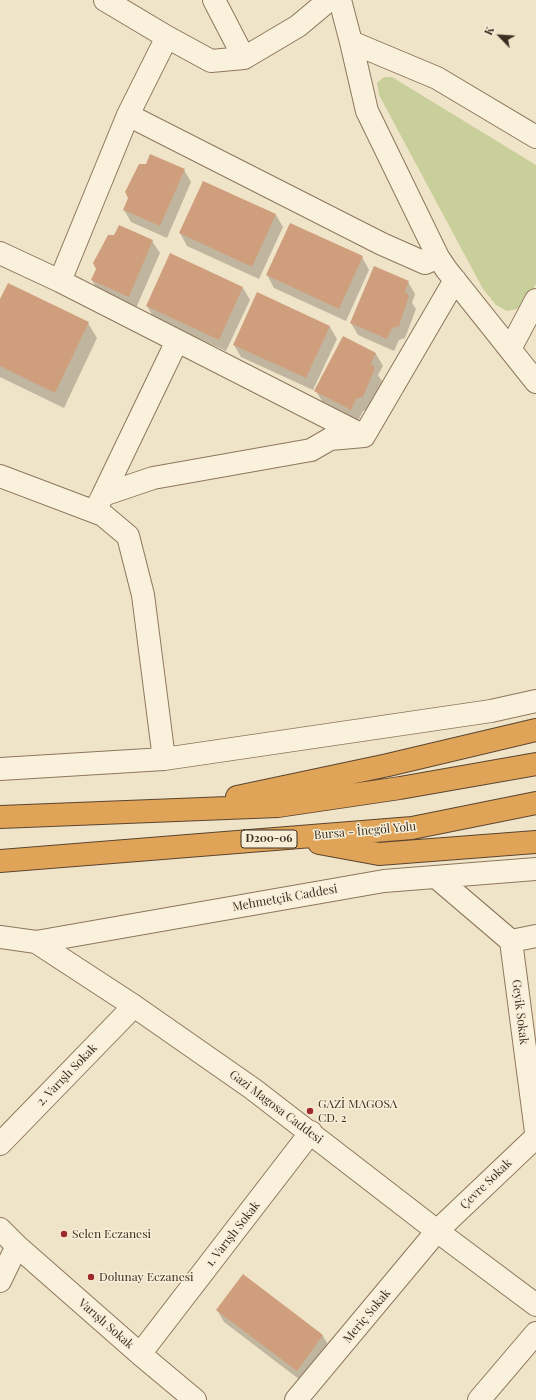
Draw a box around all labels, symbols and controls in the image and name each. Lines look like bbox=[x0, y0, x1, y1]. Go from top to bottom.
north arrow bbox=[480, 16, 520, 56]
text: K bbox=[480, 24, 497, 37]
street label: Bursa - İnegöl Yolu bbox=[313, 819, 417, 843]
road number: D200-06 bbox=[241, 830, 297, 848]
street label: Mehmetçik Caddesi bbox=[231, 882, 339, 914]
street label: Geyik Sokak bbox=[509, 979, 531, 1045]
street label: 2. Varışlı Sokak bbox=[34, 1041, 100, 1109]
street label: Gazi Magosa Caddesi bbox=[226, 1067, 326, 1147]
place label: GAZİ MAGOSA CD. 2 bbox=[318, 1097, 397, 1125]
marker: GAZİ MAGOSA CD. 2 bbox=[305, 1106, 315, 1116]
street label: Çevre Sokak bbox=[457, 1156, 515, 1212]
street label: 1. Varışlı Sokak bbox=[203, 1198, 263, 1270]
place label: Selen Eczanesi bbox=[72, 1227, 151, 1241]
marker: Selen Eczanesi bbox=[59, 1229, 69, 1239]
place label: Dolunay Eczanesi bbox=[99, 1270, 194, 1284]
marker: Dolunay Eczanesi bbox=[86, 1272, 96, 1282]
street label: Meriç Sokak bbox=[340, 1286, 394, 1346]
street label: Varışlı Sokak bbox=[75, 1296, 137, 1352]

